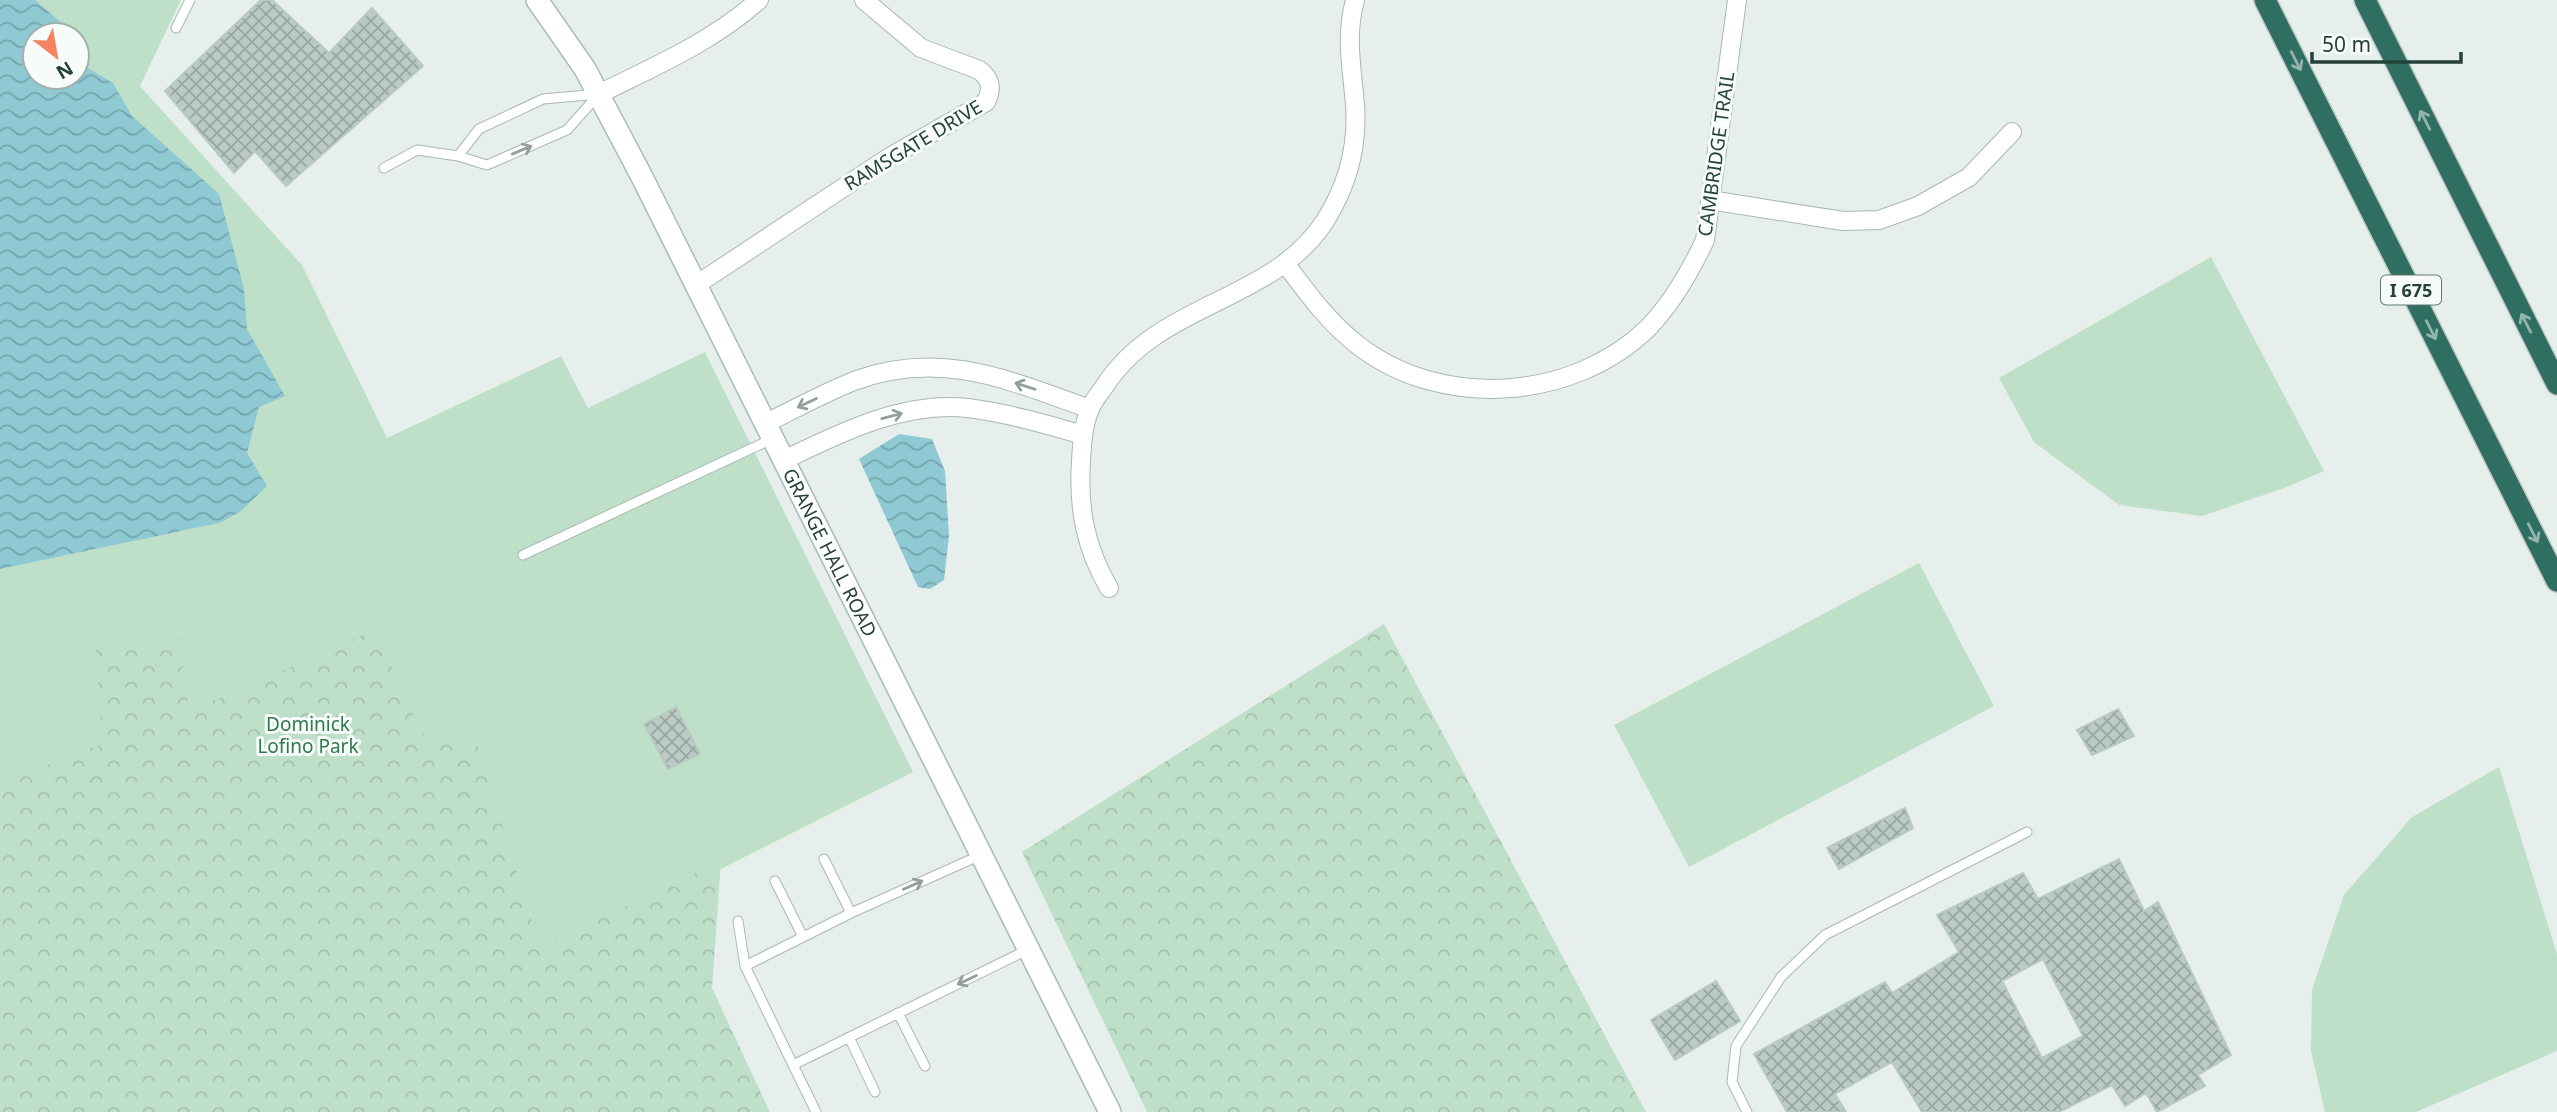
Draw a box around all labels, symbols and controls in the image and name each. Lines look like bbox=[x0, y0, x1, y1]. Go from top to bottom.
north arrow bbox=[21, 21, 91, 91]
scale bar bbox=[2312, 21, 2461, 65]
text: 50 m bbox=[2322, 30, 2371, 58]
one-way arrow bbox=[2289, 50, 2303, 71]
text: N bbox=[51, 55, 78, 86]
street label: CAMBRIDGE TRAIL bbox=[1692, 70, 1740, 238]
street label: RAMSGATE DRIVE bbox=[839, 94, 987, 196]
one-way arrow bbox=[2417, 110, 2431, 131]
one-way arrow bbox=[511, 142, 532, 155]
road number: I 675 bbox=[2381, 276, 2441, 304]
one-way arrow bbox=[2519, 313, 2533, 334]
one-way arrow bbox=[2424, 319, 2438, 340]
one-way arrow bbox=[1015, 379, 1037, 391]
one-way arrow bbox=[797, 397, 818, 411]
one-way arrow bbox=[880, 409, 903, 422]
street label: GRANGE HALL ROAD bbox=[777, 464, 883, 641]
one-way arrow bbox=[2526, 522, 2540, 543]
park label: Dominick Lofino Park bbox=[257, 711, 359, 759]
one-way arrow bbox=[902, 878, 923, 891]
one-way arrow bbox=[957, 973, 978, 987]

